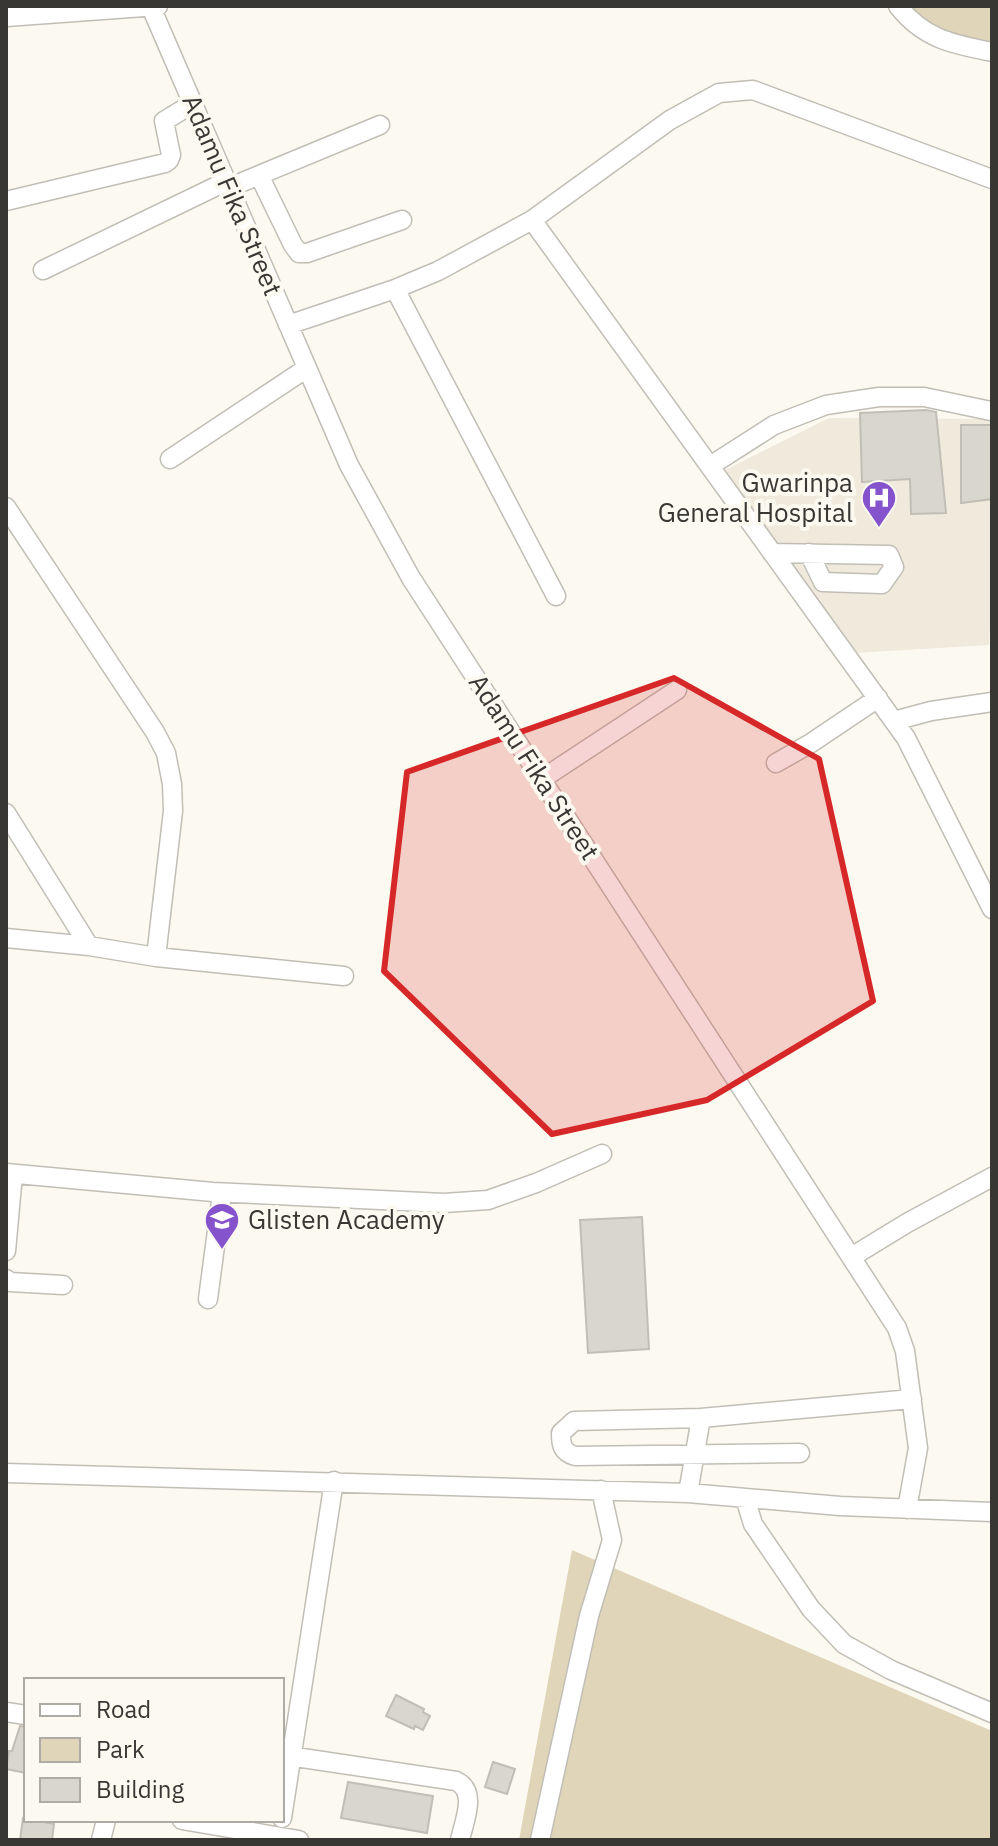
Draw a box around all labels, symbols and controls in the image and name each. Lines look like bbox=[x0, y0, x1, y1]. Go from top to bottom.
street label: Adamu Fika Street bbox=[175, 89, 291, 300]
place label: Gwarinpa General Hospital bbox=[658, 465, 853, 529]
hospital icon: Gwarinpa General Hospital bbox=[860, 479, 898, 529]
street label: Adamu Fika Street bbox=[462, 667, 608, 866]
school or university icon: Glisten Academy bbox=[203, 1201, 241, 1251]
place label: Glisten Academy bbox=[248, 1202, 445, 1236]
legend bbox=[24, 1678, 284, 1822]
text: Road bbox=[96, 1693, 151, 1725]
text: Park bbox=[96, 1733, 145, 1765]
text: Building bbox=[96, 1773, 184, 1805]

